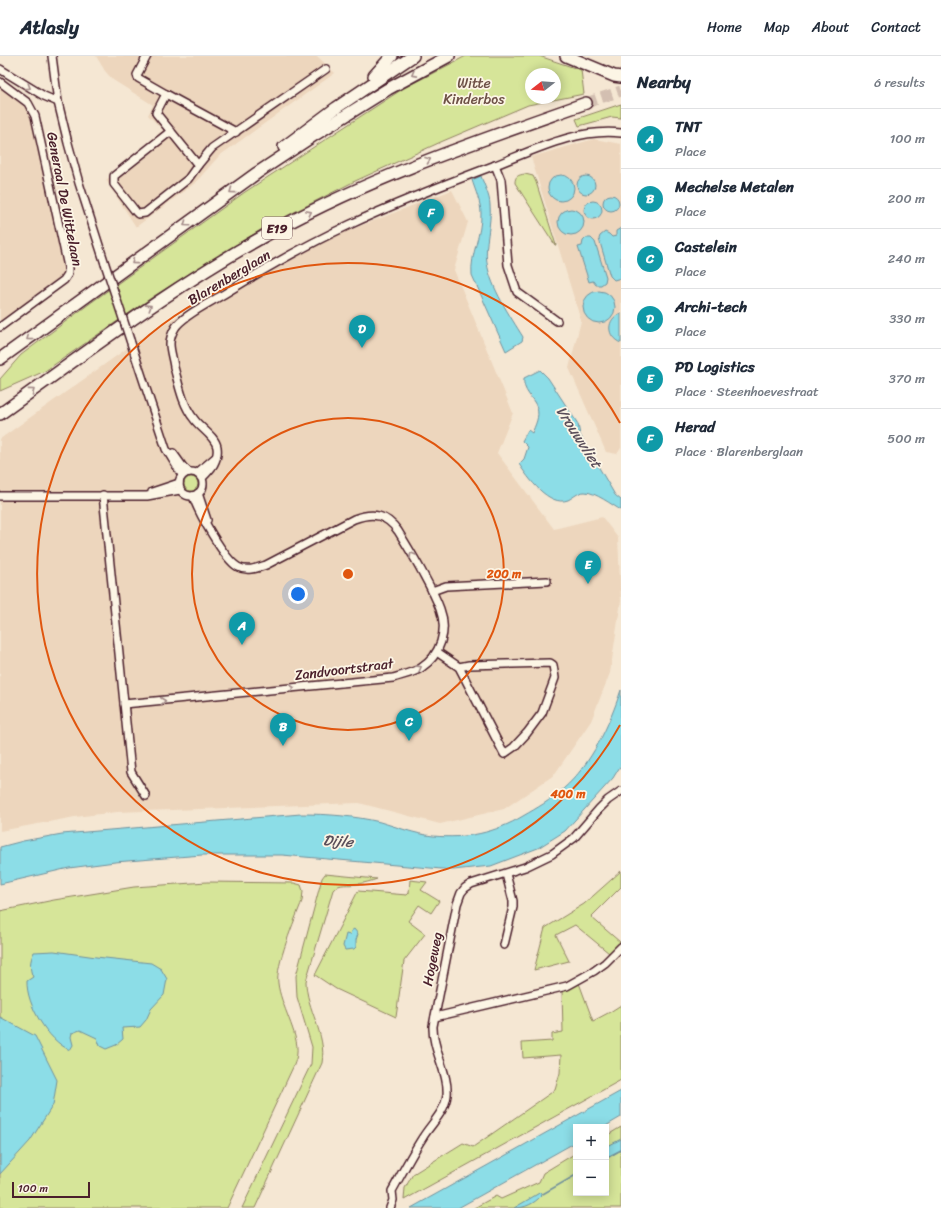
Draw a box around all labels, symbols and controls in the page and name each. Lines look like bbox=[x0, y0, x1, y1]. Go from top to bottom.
text: Atlasly bbox=[20, 11, 79, 44]
text: Home bbox=[707, 15, 742, 40]
text: Map bbox=[764, 15, 790, 40]
text: About bbox=[812, 15, 849, 40]
text: Contact bbox=[871, 15, 921, 40]
text: Nearby bbox=[637, 67, 691, 97]
north arrow bbox=[525, 68, 561, 104]
one-way arrow bbox=[411, 70, 418, 77]
park label: Witte Kinderbos bbox=[443, 71, 505, 112]
text: 6 results bbox=[874, 71, 925, 94]
one-way arrow bbox=[24, 82, 31, 89]
text: TNT bbox=[675, 114, 701, 140]
text: A bbox=[646, 127, 654, 150]
text: 100 m bbox=[890, 127, 925, 150]
street label: Generaal De Wittelaan bbox=[39, 130, 90, 269]
text: Place bbox=[675, 140, 706, 163]
one-way arrow bbox=[424, 157, 431, 165]
text: Mechelse Metalen bbox=[675, 174, 794, 200]
one-way arrow bbox=[229, 186, 236, 193]
text: B bbox=[646, 187, 654, 210]
text: 200 m bbox=[888, 187, 925, 210]
pin: F bbox=[418, 199, 444, 232]
text: Place bbox=[675, 200, 706, 223]
one-way arrow bbox=[304, 210, 312, 217]
road number: E19 bbox=[262, 217, 292, 239]
one-way arrow bbox=[183, 219, 190, 227]
text: Castelein bbox=[675, 234, 737, 260]
street label: Blarenberglaan bbox=[183, 242, 276, 312]
text: C bbox=[646, 247, 654, 270]
text: 240 m bbox=[888, 247, 925, 270]
one-way arrow bbox=[132, 257, 139, 264]
text: Place bbox=[675, 260, 706, 283]
text: Archi-tech bbox=[675, 294, 747, 320]
one-way arrow bbox=[145, 304, 152, 312]
text: D bbox=[646, 307, 654, 330]
text: 330 m bbox=[889, 307, 925, 330]
pin: D bbox=[349, 315, 375, 348]
text: Place bbox=[675, 320, 706, 343]
one-way arrow bbox=[26, 333, 33, 341]
text: PD Logistics bbox=[675, 354, 755, 380]
text: E bbox=[646, 367, 654, 390]
text: 370 m bbox=[889, 367, 925, 390]
text: Place · Steenhoevestraat bbox=[675, 380, 819, 403]
one-way arrow bbox=[27, 389, 34, 396]
water label: Vrouwvliet bbox=[549, 401, 610, 475]
text: Herad bbox=[675, 414, 715, 440]
text: F bbox=[646, 427, 654, 450]
text: 500 m bbox=[887, 427, 925, 450]
text: Place · Blarenberglaan bbox=[675, 440, 803, 463]
one-way arrow bbox=[410, 551, 417, 559]
pin: E bbox=[575, 551, 601, 584]
text: 200 m bbox=[486, 563, 522, 585]
centre of rings bbox=[341, 567, 355, 581]
your location bbox=[288, 584, 308, 604]
pin: A bbox=[229, 612, 255, 645]
street label: Zandvoortstraat bbox=[293, 651, 396, 688]
one-way arrow bbox=[415, 665, 422, 673]
one-way arrow bbox=[289, 684, 295, 693]
one-way arrow bbox=[160, 697, 166, 706]
pin: C bbox=[396, 708, 422, 741]
pin: B bbox=[270, 713, 296, 746]
text: 400 m bbox=[549, 783, 586, 805]
water label: Dijle bbox=[322, 827, 355, 855]
street label: Hogeweg bbox=[415, 930, 450, 988]
map controls bbox=[573, 1124, 609, 1196]
button: + bbox=[573, 1124, 609, 1160]
button: − bbox=[573, 1160, 609, 1196]
text: 100 m bbox=[18, 1179, 48, 1198]
scale bar bbox=[12, 1180, 90, 1199]

